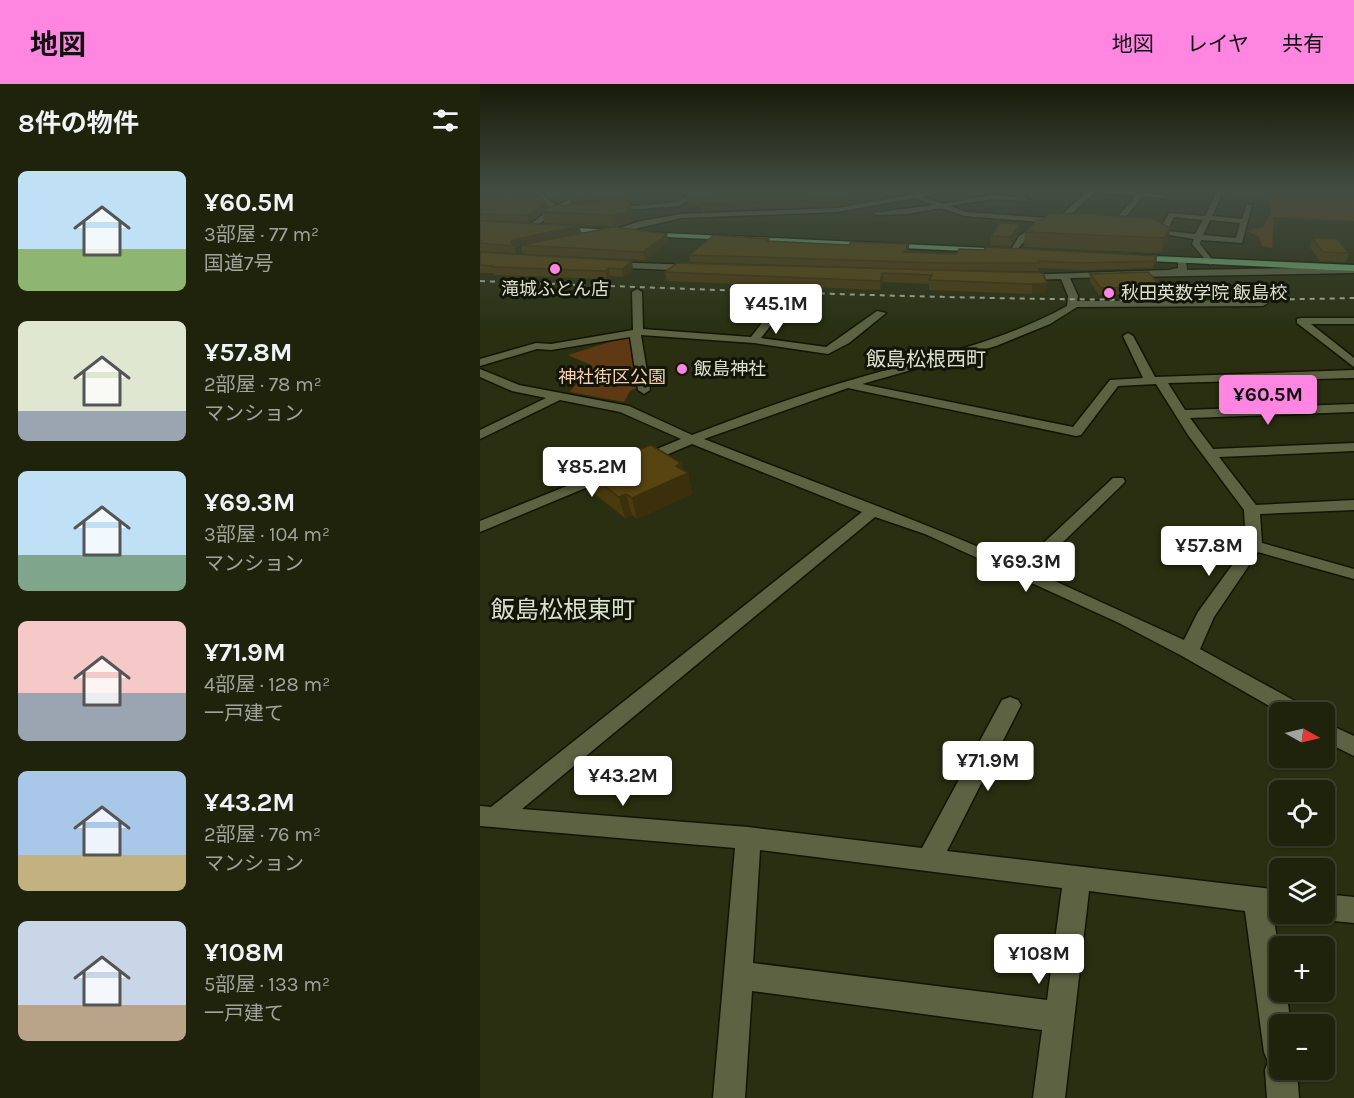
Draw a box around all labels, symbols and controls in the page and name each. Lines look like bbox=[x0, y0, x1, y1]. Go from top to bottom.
text: 地図 bbox=[30, 28, 86, 61]
text: 地図 bbox=[1112, 32, 1154, 56]
text: レイヤ bbox=[1187, 32, 1249, 56]
text: 共有 bbox=[1282, 32, 1324, 56]
icon: filters bbox=[429, 104, 462, 137]
text: 8件の物件 bbox=[18, 108, 139, 139]
text: ¥60.5M bbox=[204, 187, 295, 218]
icon: home bbox=[66, 195, 138, 267]
text: 3部屋 · 77 m² bbox=[204, 223, 319, 246]
text: 国道7号 bbox=[204, 252, 273, 275]
marker: 滝城ふとん店 bbox=[548, 262, 562, 276]
place label: 滝城ふとん店 bbox=[501, 278, 609, 300]
place label: 秋田英数学院 飯島校 bbox=[1121, 282, 1287, 304]
pin: ¥45.1M bbox=[727, 284, 825, 335]
marker: 秋田英数学院 飯島校 bbox=[1102, 286, 1116, 300]
text: ¥45.1M bbox=[744, 292, 808, 315]
text: ¥57.8M bbox=[204, 337, 292, 368]
icon: home bbox=[66, 345, 138, 417]
district label: 飯島松根西町 bbox=[866, 348, 986, 371]
place label: 飯島神社 bbox=[694, 358, 766, 380]
marker: 飯島神社 bbox=[675, 362, 689, 376]
park label: 神社街区公園 bbox=[558, 366, 666, 388]
text: 2部屋 · 78 m² bbox=[204, 373, 322, 396]
pin: ¥60.5M bbox=[1219, 375, 1317, 426]
text: ¥60.5M bbox=[1233, 383, 1303, 406]
text: マンション bbox=[204, 402, 304, 425]
pin: ¥85.2M bbox=[543, 447, 641, 498]
text: ¥85.2M bbox=[557, 455, 627, 478]
text: ¥69.3M bbox=[204, 487, 295, 518]
icon: home bbox=[66, 495, 138, 567]
text: 3部屋 · 104 m² bbox=[204, 523, 330, 546]
pin: ¥57.8M bbox=[1160, 526, 1258, 577]
text: ¥57.8M bbox=[1175, 534, 1243, 557]
pin: ¥69.3M bbox=[977, 542, 1075, 593]
text: ¥69.3M bbox=[991, 550, 1061, 573]
text: マンション bbox=[204, 552, 304, 575]
district label: 飯島松根東町 bbox=[491, 596, 635, 624]
text: ¥71.9M bbox=[204, 637, 286, 668]
icon: home bbox=[66, 645, 138, 717]
text: 4部屋 · 128 m² bbox=[204, 673, 330, 696]
text: 一戸建て bbox=[204, 702, 284, 725]
north arrow bbox=[1269, 702, 1335, 768]
map controls bbox=[1269, 702, 1335, 1080]
pin: ¥71.9M bbox=[939, 741, 1037, 792]
text: ¥71.9M bbox=[957, 749, 1019, 772]
pin: ¥43.2M bbox=[574, 756, 672, 807]
text: ¥43.2M bbox=[588, 764, 658, 787]
button: locate bbox=[1269, 780, 1335, 846]
text: ¥43.2M bbox=[204, 787, 295, 818]
icon: home bbox=[66, 795, 138, 867]
text: 2部屋 · 76 m² bbox=[204, 823, 321, 846]
text: マンション bbox=[204, 852, 304, 875]
button: layers bbox=[1269, 858, 1335, 924]
pin: ¥108M bbox=[997, 934, 1081, 985]
button: + bbox=[1269, 936, 1335, 1002]
text: ¥108M bbox=[204, 937, 285, 968]
text: ¥108M bbox=[1008, 942, 1070, 965]
icon: home bbox=[66, 945, 138, 1017]
text: 5部屋 · 133 m² bbox=[204, 973, 330, 996]
text: 一戸建て bbox=[204, 1002, 284, 1025]
button: − bbox=[1269, 1014, 1335, 1080]

